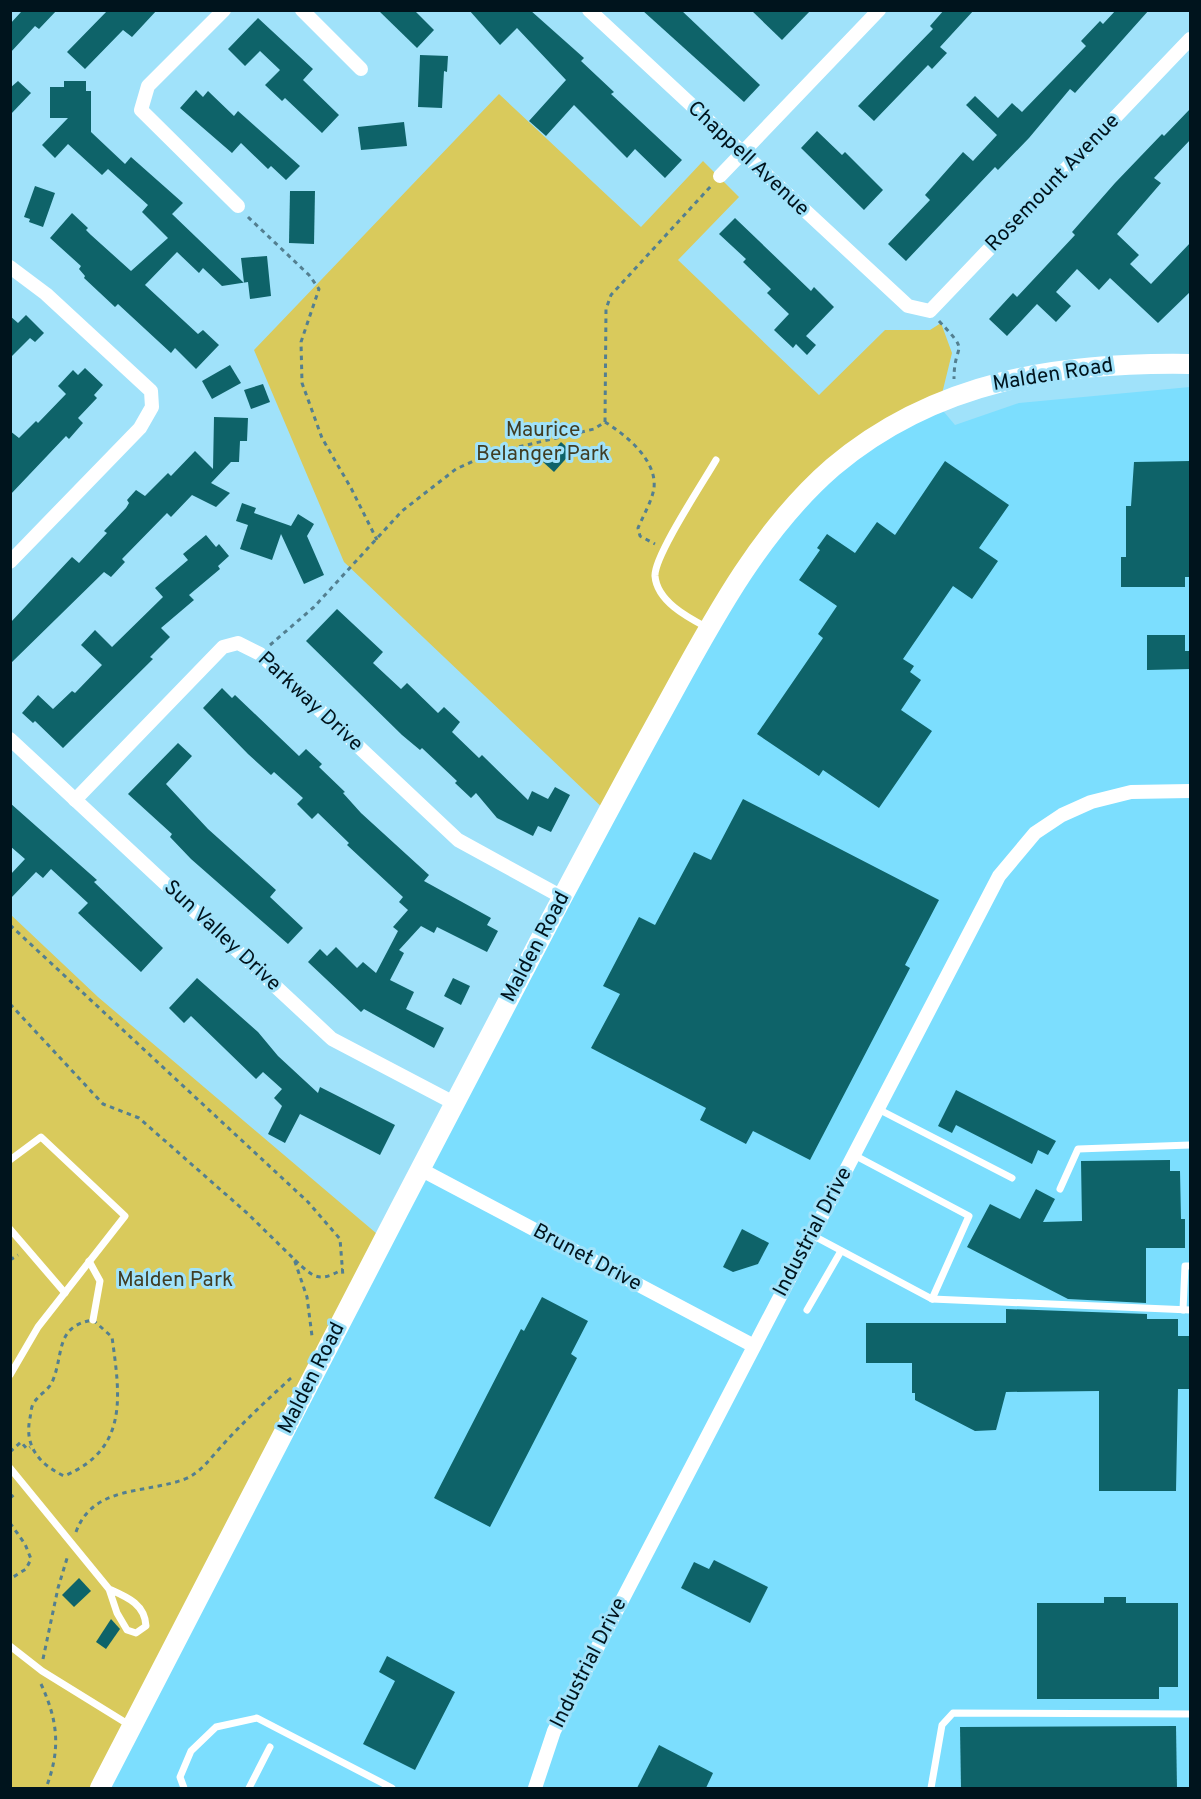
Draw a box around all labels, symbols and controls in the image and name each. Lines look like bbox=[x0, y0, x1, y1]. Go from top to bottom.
street label: Chappell Avenue bbox=[681, 95, 815, 223]
street label: Rosemount Avenue bbox=[980, 108, 1126, 258]
street label: Malden Road bbox=[991, 352, 1115, 398]
park label: Maurice Belanger Park bbox=[476, 417, 610, 468]
street label: Parkway Drive bbox=[252, 646, 368, 758]
street label: Sun Valley Drive bbox=[157, 874, 287, 998]
street label: Malden Road bbox=[496, 887, 576, 1007]
street label: Industrial Drive bbox=[767, 1163, 859, 1301]
street label: Brunet Drive bbox=[528, 1218, 646, 1298]
park label: Malden Park bbox=[117, 1267, 233, 1294]
street label: Malden Road bbox=[272, 1318, 352, 1438]
street label: Industrial Drive bbox=[544, 1593, 634, 1733]

